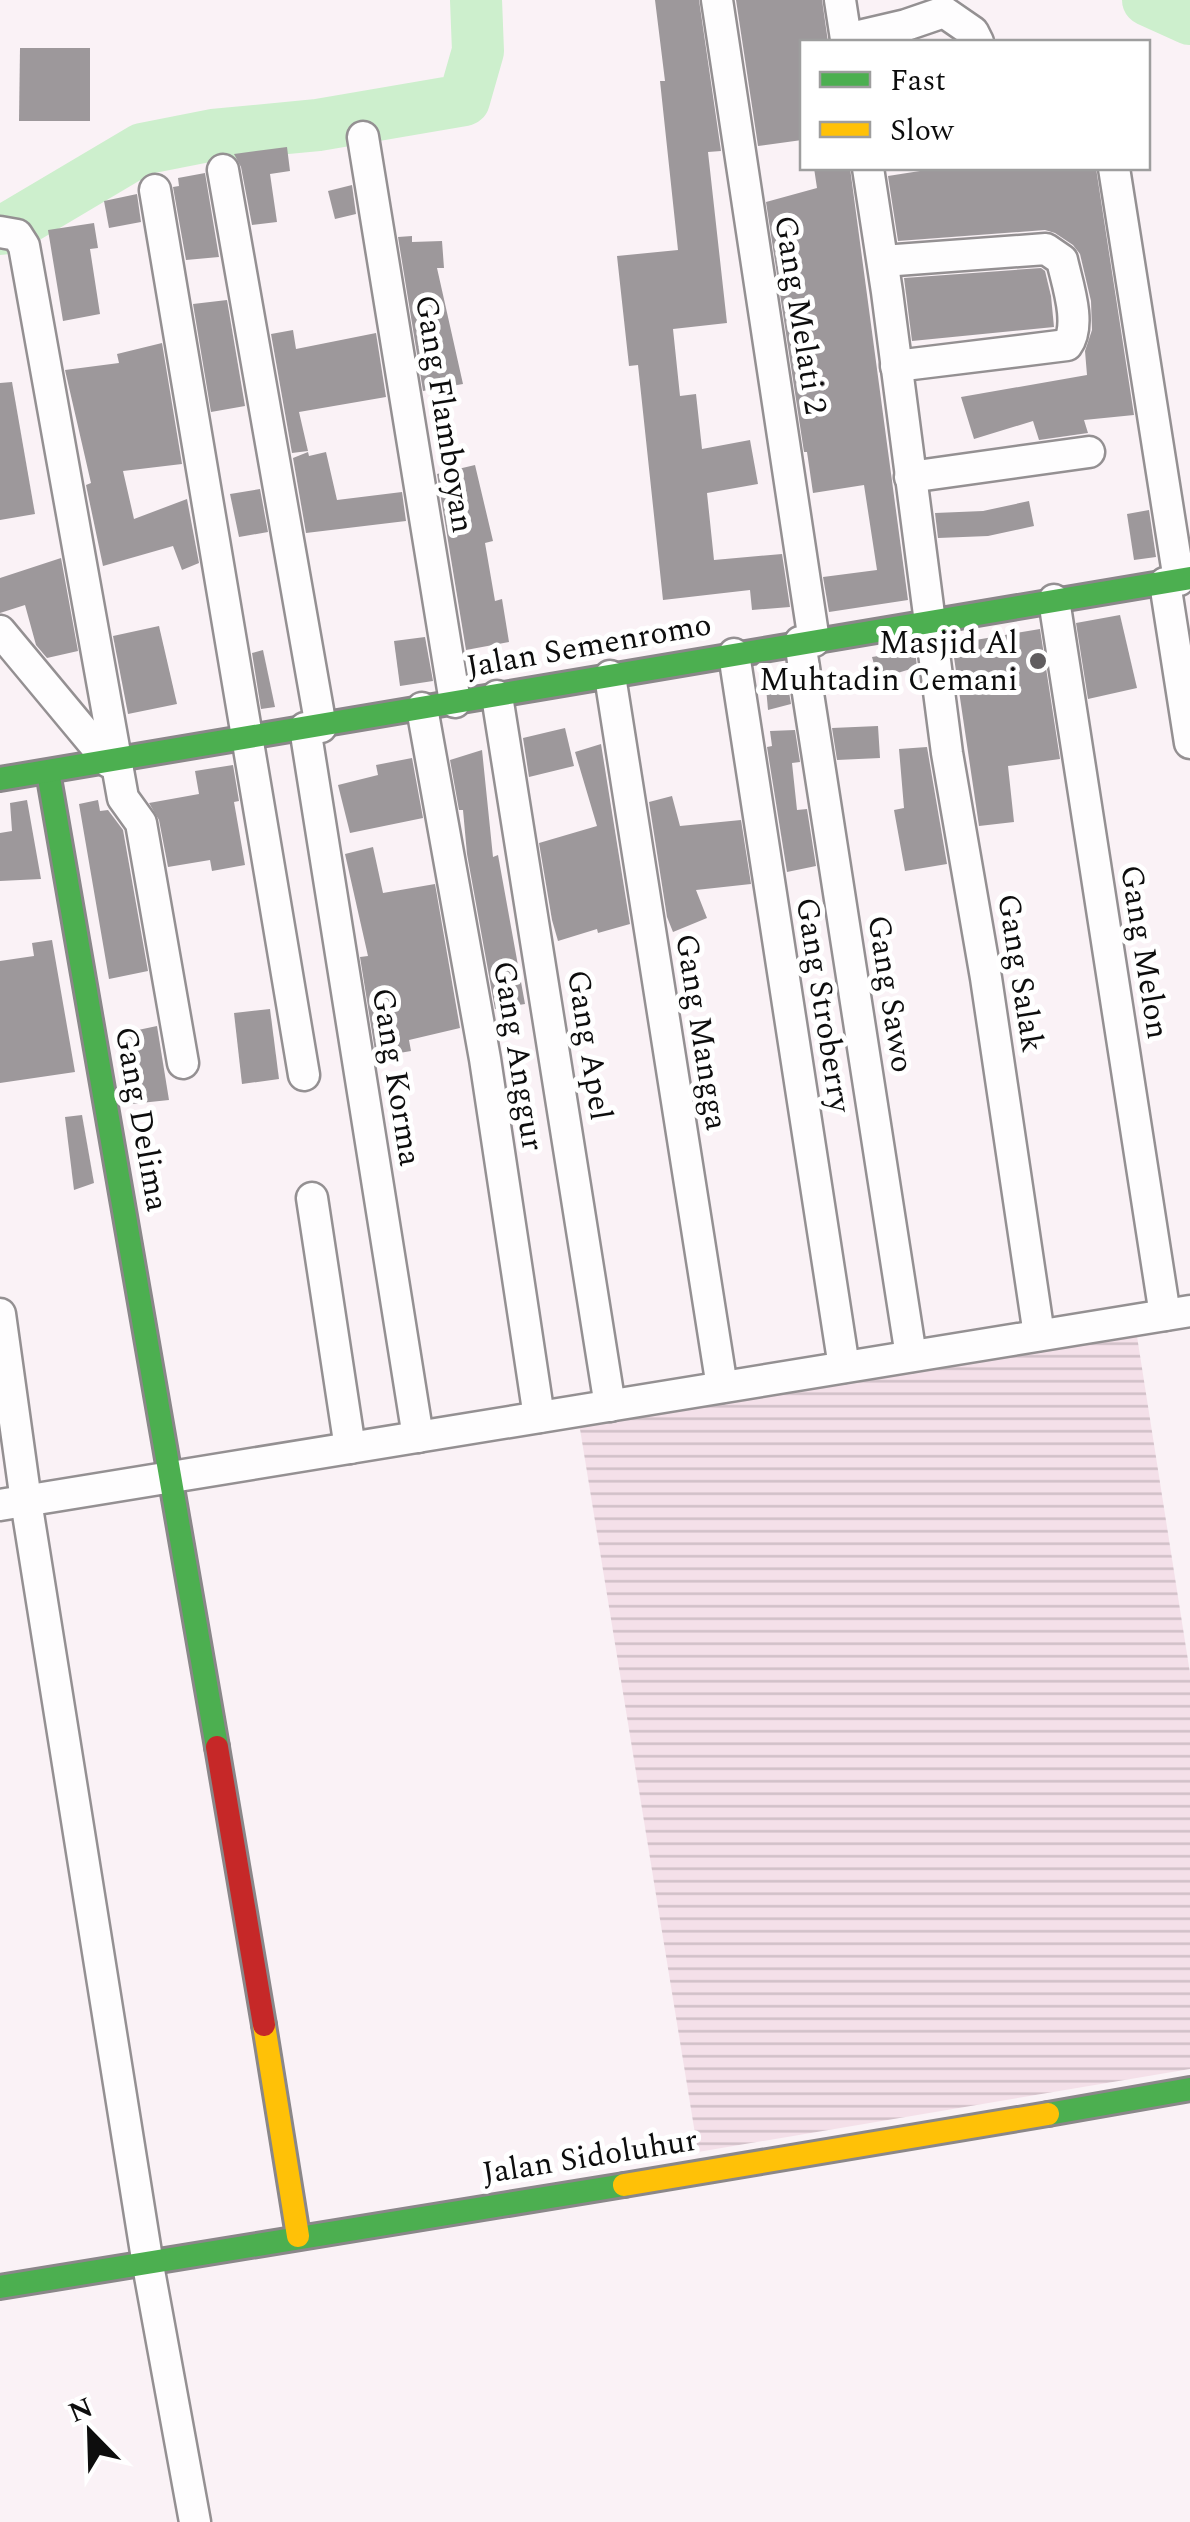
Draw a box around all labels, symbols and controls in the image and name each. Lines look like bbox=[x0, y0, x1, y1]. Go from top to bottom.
legend bbox=[800, 40, 1150, 170]
text: Fast bbox=[890, 58, 946, 104]
text: Slow bbox=[890, 108, 955, 154]
street label: Gang Melati 2 bbox=[760, 212, 840, 418]
street label: Gang Flamboyan bbox=[401, 291, 487, 537]
street label: Jalan Semenromo bbox=[463, 600, 715, 692]
place label: Masjid Al Muhtadin Cemani bbox=[759, 619, 1018, 705]
marker: Masjid Al Muhtadin Cemani bbox=[1027, 650, 1049, 672]
street label: Gang Melon bbox=[1106, 861, 1182, 1043]
street label: Gang Salak bbox=[983, 890, 1057, 1056]
street label: Gang Stroberry bbox=[782, 894, 864, 1118]
street label: Gang Sawo bbox=[853, 912, 927, 1076]
street label: Gang Mangga bbox=[661, 930, 741, 1134]
street label: Gang Anggur bbox=[479, 958, 557, 1154]
street label: Gang Apel bbox=[553, 966, 625, 1124]
street label: Gang Korma bbox=[358, 985, 434, 1170]
street label: Gang Delima bbox=[101, 1023, 181, 1216]
street label: Jalan Sidoluhur bbox=[479, 2116, 701, 2198]
north arrow bbox=[40, 2382, 140, 2482]
text: N bbox=[62, 2386, 100, 2435]

